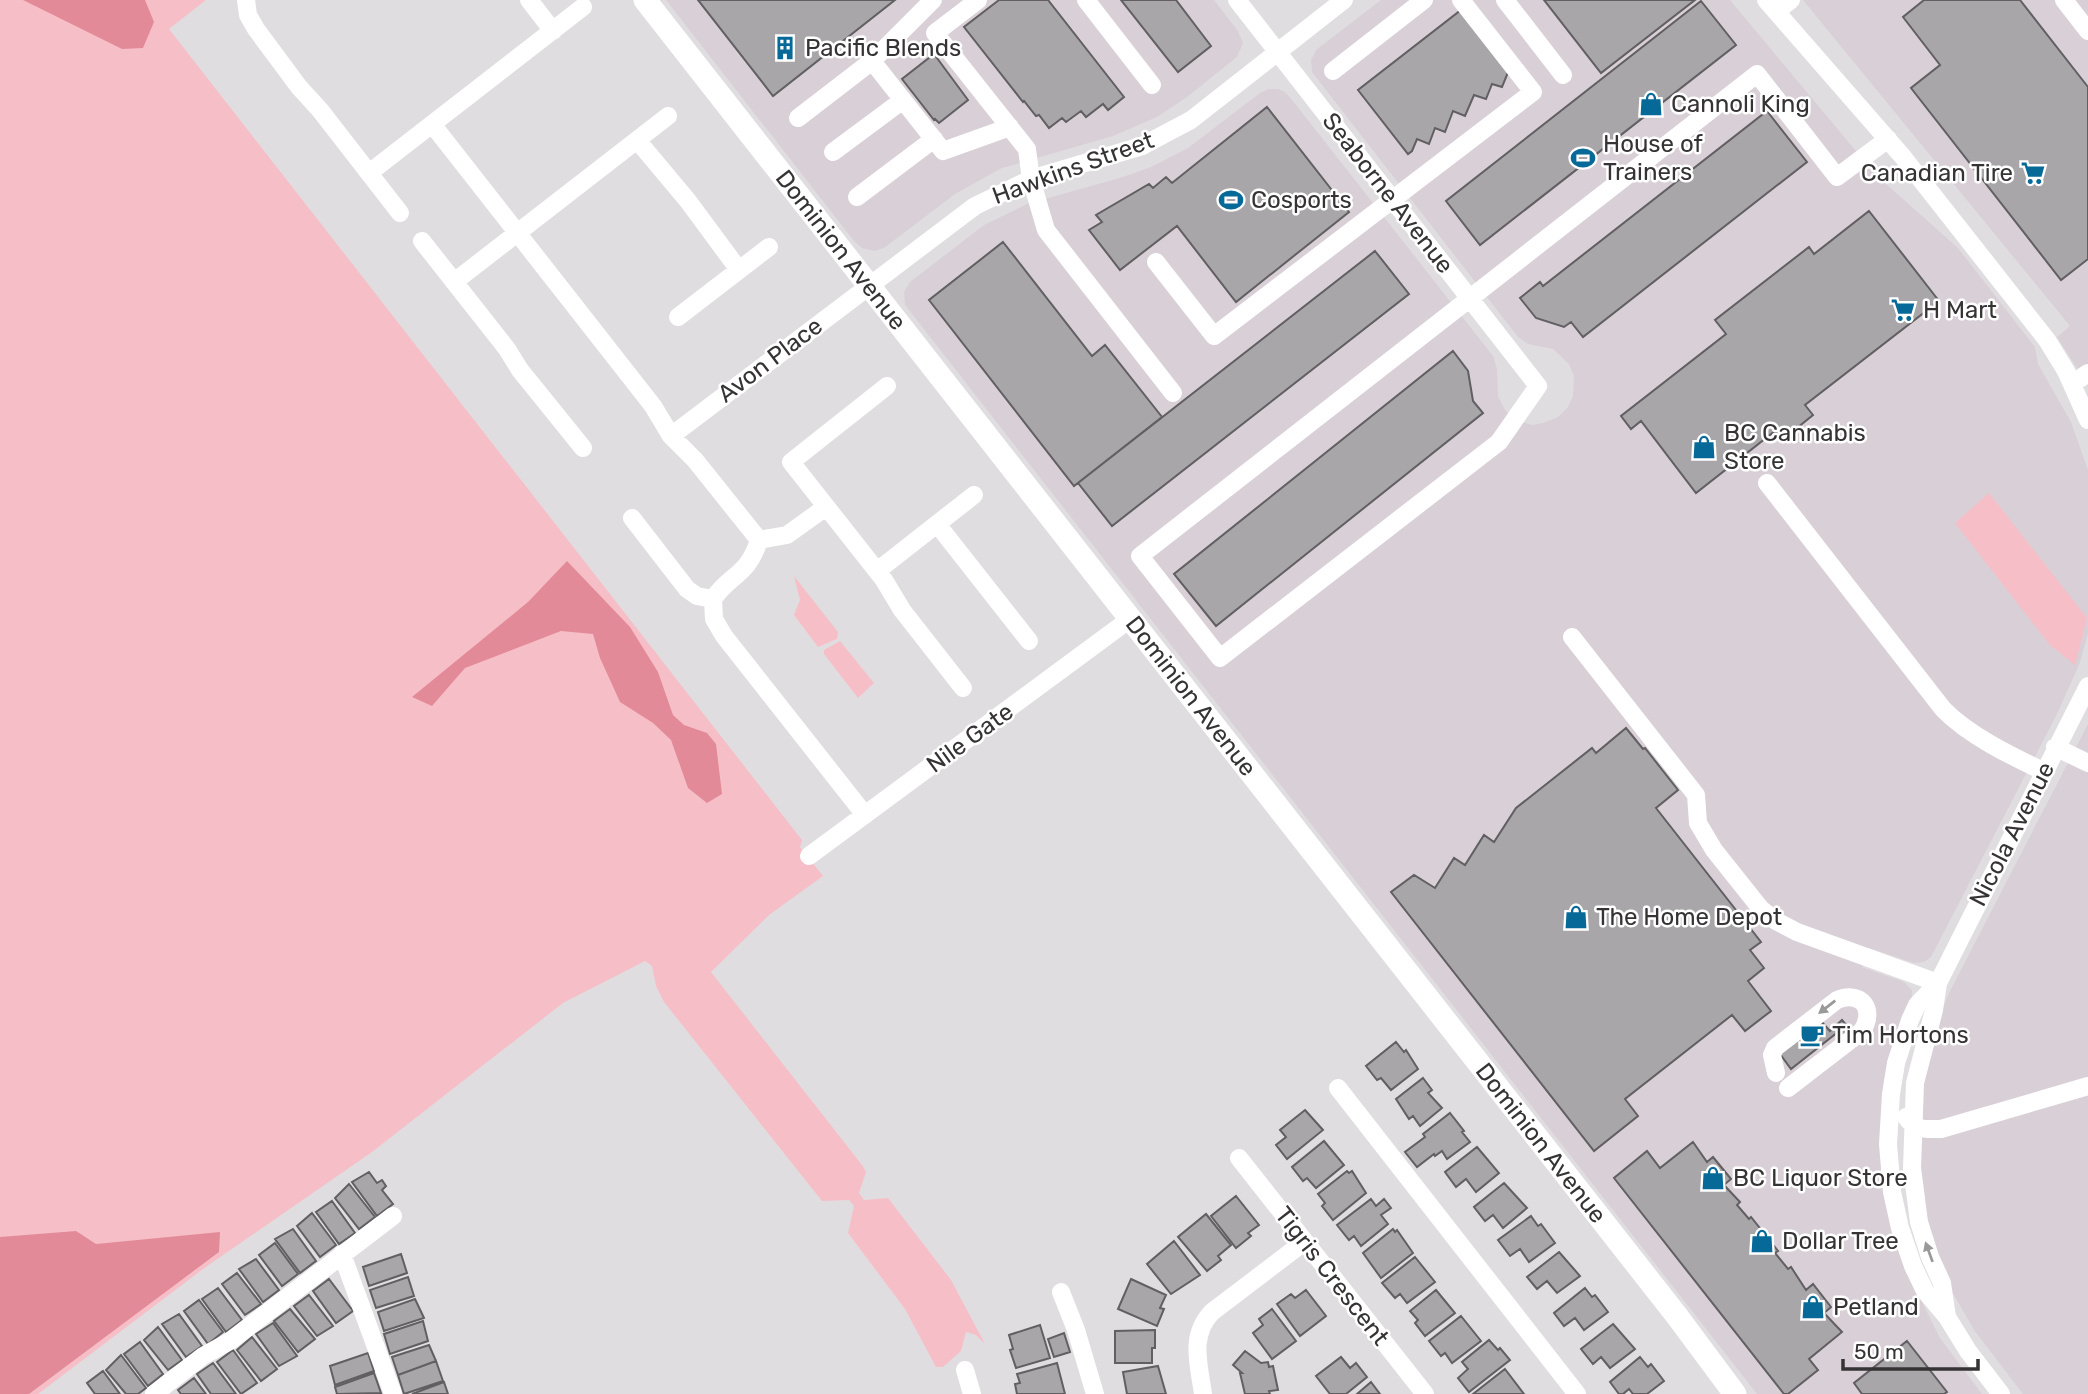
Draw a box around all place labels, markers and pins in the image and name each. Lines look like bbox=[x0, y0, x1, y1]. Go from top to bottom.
building icon: Pacific Blends bbox=[771, 34, 799, 62]
place label: Pacific Blends bbox=[805, 34, 961, 62]
shop icon: Cannoli King bbox=[1637, 90, 1665, 118]
place label: Cannoli King bbox=[1671, 90, 1810, 118]
place label: House of Trainers bbox=[1603, 130, 1704, 186]
sports icon: House of Trainers bbox=[1569, 144, 1597, 172]
place label: Canadian Tire bbox=[1861, 159, 2013, 187]
supermarket icon: Canadian Tire bbox=[2019, 159, 2047, 187]
sports icon: Cosports bbox=[1217, 186, 1245, 214]
place label: Cosports bbox=[1251, 186, 1352, 214]
supermarket icon: H Mart bbox=[1889, 296, 1917, 324]
place label: H Mart bbox=[1923, 296, 1997, 324]
place label: BC Cannabis Store bbox=[1724, 419, 1866, 475]
shop icon: BC Cannabis Store bbox=[1690, 433, 1718, 461]
shop icon: The Home Depot bbox=[1562, 903, 1590, 931]
place label: The Home Depot bbox=[1596, 903, 1782, 931]
cafe icon: Tim Hortons bbox=[1798, 1021, 1826, 1049]
place label: Tim Hortons bbox=[1832, 1021, 1969, 1049]
shop icon: BC Liquor Store bbox=[1699, 1164, 1727, 1192]
place label: BC Liquor Store bbox=[1733, 1164, 1908, 1192]
shop icon: Dollar Tree bbox=[1748, 1227, 1776, 1255]
place label: Dollar Tree bbox=[1782, 1227, 1899, 1255]
shop icon: Petland bbox=[1799, 1293, 1827, 1321]
place label: Petland bbox=[1833, 1293, 1919, 1321]

